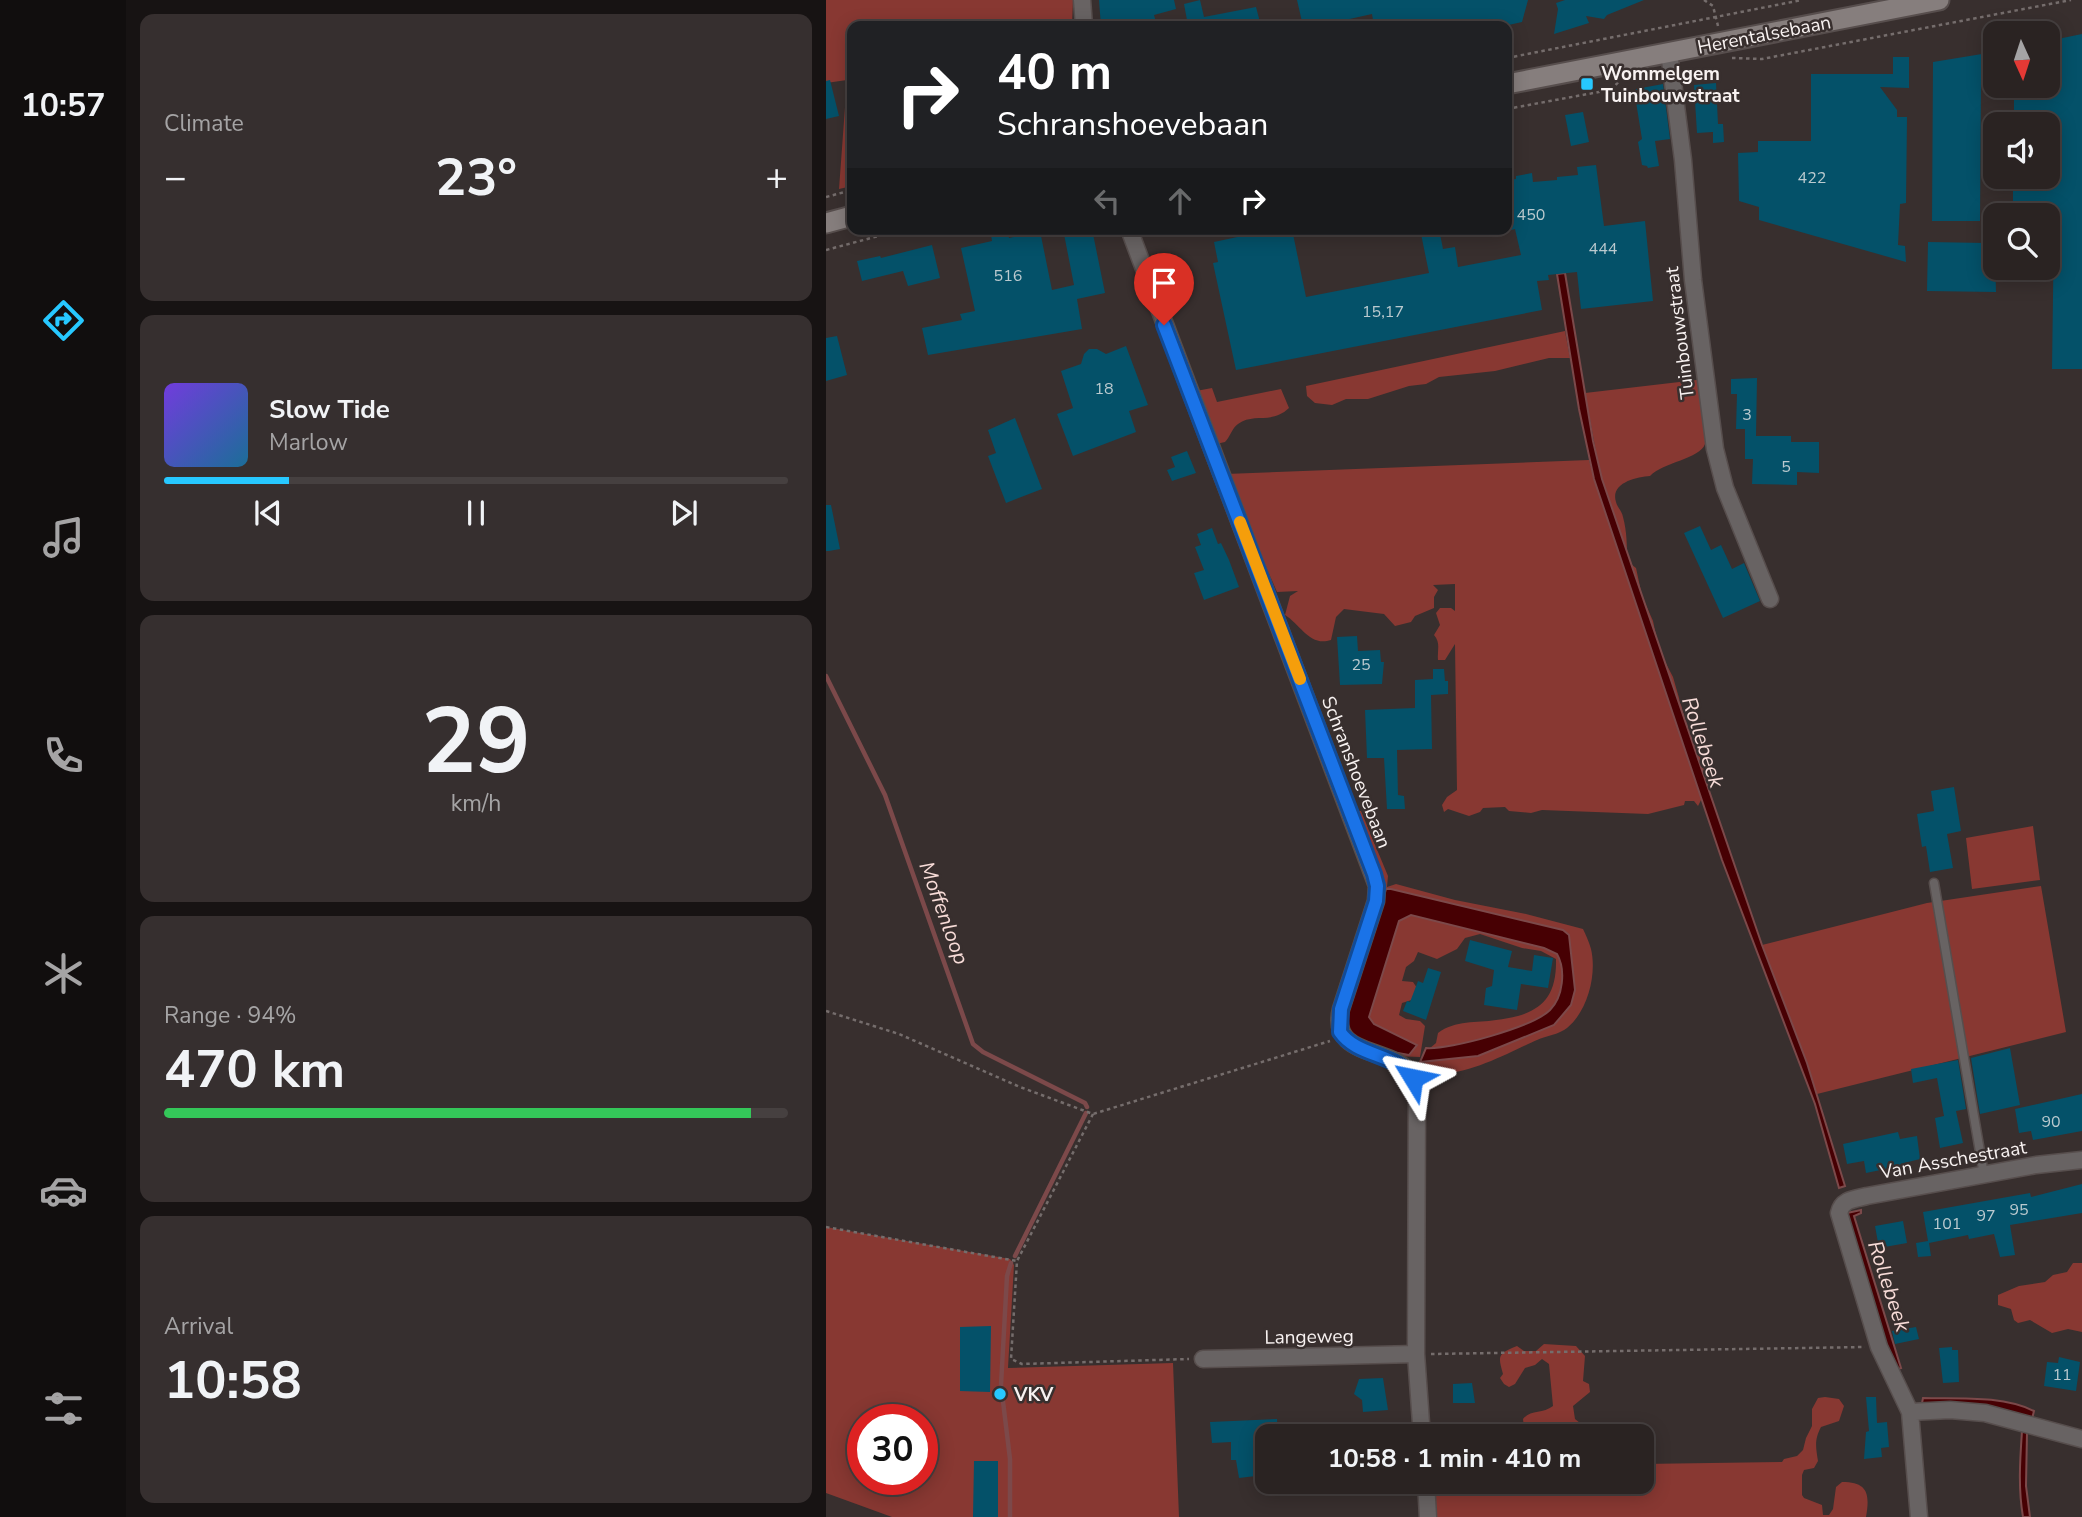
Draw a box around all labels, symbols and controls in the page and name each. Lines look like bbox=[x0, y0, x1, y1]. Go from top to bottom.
street label: Herentalsebaan bbox=[1695, 9, 1833, 61]
north arrow bbox=[1983, 21, 2060, 98]
map controls bbox=[1983, 21, 2060, 280]
text: 40 m bbox=[997, 39, 1112, 106]
icon: right bbox=[882, 49, 973, 140]
place label: Wommelgem Tuinbouwstraat bbox=[1601, 61, 1740, 109]
marker: Wommelgem Tuinbouwstraat bbox=[1579, 76, 1595, 92]
text: 10:57 bbox=[21, 84, 105, 127]
text: Schranshoevebaan bbox=[997, 103, 1268, 146]
text: Climate bbox=[164, 108, 244, 139]
button: sound bbox=[1983, 112, 2060, 189]
text: 23° bbox=[435, 142, 517, 213]
text: − bbox=[164, 152, 187, 203]
text: + bbox=[765, 152, 788, 203]
house number: 422 bbox=[1798, 167, 1826, 189]
icon: left bbox=[1088, 182, 1126, 220]
icon: ahead bbox=[1161, 182, 1199, 220]
icon: right bbox=[1234, 182, 1272, 220]
button: search bbox=[1983, 203, 2060, 280]
house number: 450 bbox=[1517, 204, 1545, 226]
house number: 444 bbox=[1589, 238, 1618, 260]
pin bbox=[1134, 253, 1194, 325]
icon: arrive bbox=[1145, 264, 1183, 302]
house number: 516 bbox=[994, 265, 1022, 287]
street label: Tuinbouwstraat bbox=[1659, 265, 1701, 401]
icon: directions bbox=[39, 296, 88, 345]
house number: 15,17 bbox=[1362, 301, 1404, 323]
house number: 18 bbox=[1094, 378, 1114, 400]
text: Slow Tide bbox=[269, 392, 390, 427]
house number: 3 bbox=[1742, 404, 1752, 426]
text: Marlow bbox=[269, 427, 348, 458]
house number: 5 bbox=[1781, 456, 1791, 478]
icon: previous bbox=[249, 494, 287, 532]
icon: pause bbox=[457, 494, 495, 532]
icon: next bbox=[665, 494, 703, 532]
icon: music bbox=[39, 513, 88, 562]
house number: 25 bbox=[1351, 654, 1371, 676]
text: 29 bbox=[421, 680, 531, 804]
street label: Schranshoevebaan bbox=[1315, 693, 1397, 852]
water label: Rollebeek bbox=[1675, 693, 1731, 792]
icon: phone bbox=[39, 731, 88, 780]
text: km/h bbox=[451, 788, 501, 819]
water label: Moffenloop bbox=[912, 858, 976, 968]
icon: climate bbox=[39, 949, 88, 998]
text: Range · 94% bbox=[164, 1000, 296, 1031]
text: 470 km bbox=[164, 1034, 345, 1105]
position arrow bbox=[1376, 1041, 1450, 1115]
house number: 90 bbox=[2041, 1111, 2061, 1133]
street label: Van Asschestraat bbox=[1877, 1134, 2029, 1186]
icon: car bbox=[39, 1166, 88, 1215]
house number: 95 bbox=[2009, 1199, 2029, 1221]
house number: 97 bbox=[1976, 1205, 1996, 1227]
house number: 101 bbox=[1933, 1213, 1961, 1235]
water label: Rollebeek bbox=[1861, 1237, 1917, 1336]
text: Arrival bbox=[164, 1311, 233, 1342]
street label: Langeweg bbox=[1264, 1323, 1354, 1351]
text: 10:58 bbox=[164, 1345, 302, 1416]
house number: 11 bbox=[2052, 1364, 2072, 1386]
place label: VKV bbox=[1013, 1382, 1054, 1408]
icon: filters bbox=[39, 1384, 88, 1433]
marker: VKV bbox=[992, 1386, 1008, 1402]
speed limit sign: 30 bbox=[847, 1404, 938, 1495]
text: 10:58 · 1 min · 410 m bbox=[1328, 1441, 1581, 1476]

